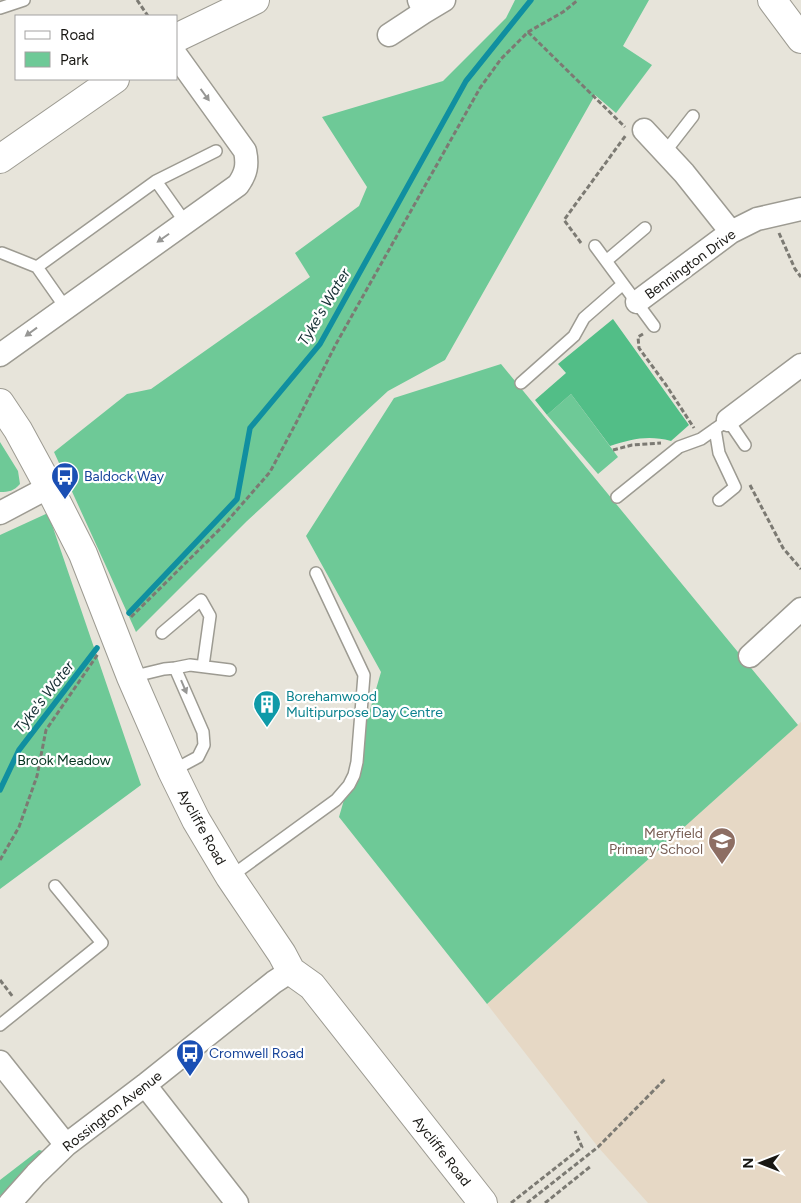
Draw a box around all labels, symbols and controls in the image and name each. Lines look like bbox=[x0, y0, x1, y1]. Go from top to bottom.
legend bbox=[15, 15, 178, 80]
text: Road bbox=[60, 26, 95, 44]
text: Park bbox=[60, 51, 89, 69]
one-way arrow bbox=[200, 88, 210, 102]
street label: Bennington Drive bbox=[642, 226, 739, 303]
one-way arrow bbox=[156, 233, 170, 243]
water label: Tyke's Water bbox=[294, 264, 355, 349]
one-way arrow bbox=[24, 327, 38, 337]
bus stop icon: Baldock Way bbox=[50, 461, 80, 500]
place label: Baldock Way bbox=[84, 468, 165, 485]
water label: Tyke's Water bbox=[10, 657, 78, 737]
one-way arrow bbox=[180, 680, 188, 695]
place label: Borehamwood Multipurpose Day Centre bbox=[286, 688, 443, 721]
building icon: Borehamwood Multipurpose Day Centre bbox=[252, 689, 282, 728]
park label: Brook Meadow bbox=[17, 752, 111, 769]
street label: Aycliffe Road bbox=[174, 786, 229, 868]
place label: Meryfield Primary School bbox=[609, 825, 703, 858]
school or university icon: Meryfield Primary School bbox=[707, 826, 737, 865]
bus stop icon: Cromwell Road bbox=[175, 1038, 205, 1077]
place label: Cromwell Road bbox=[209, 1045, 304, 1062]
street label: Rossington Avenue bbox=[59, 1067, 166, 1155]
street label: Aycliffe Road bbox=[409, 1113, 474, 1190]
north arrow bbox=[736, 1138, 786, 1188]
text: N bbox=[740, 1158, 757, 1168]

